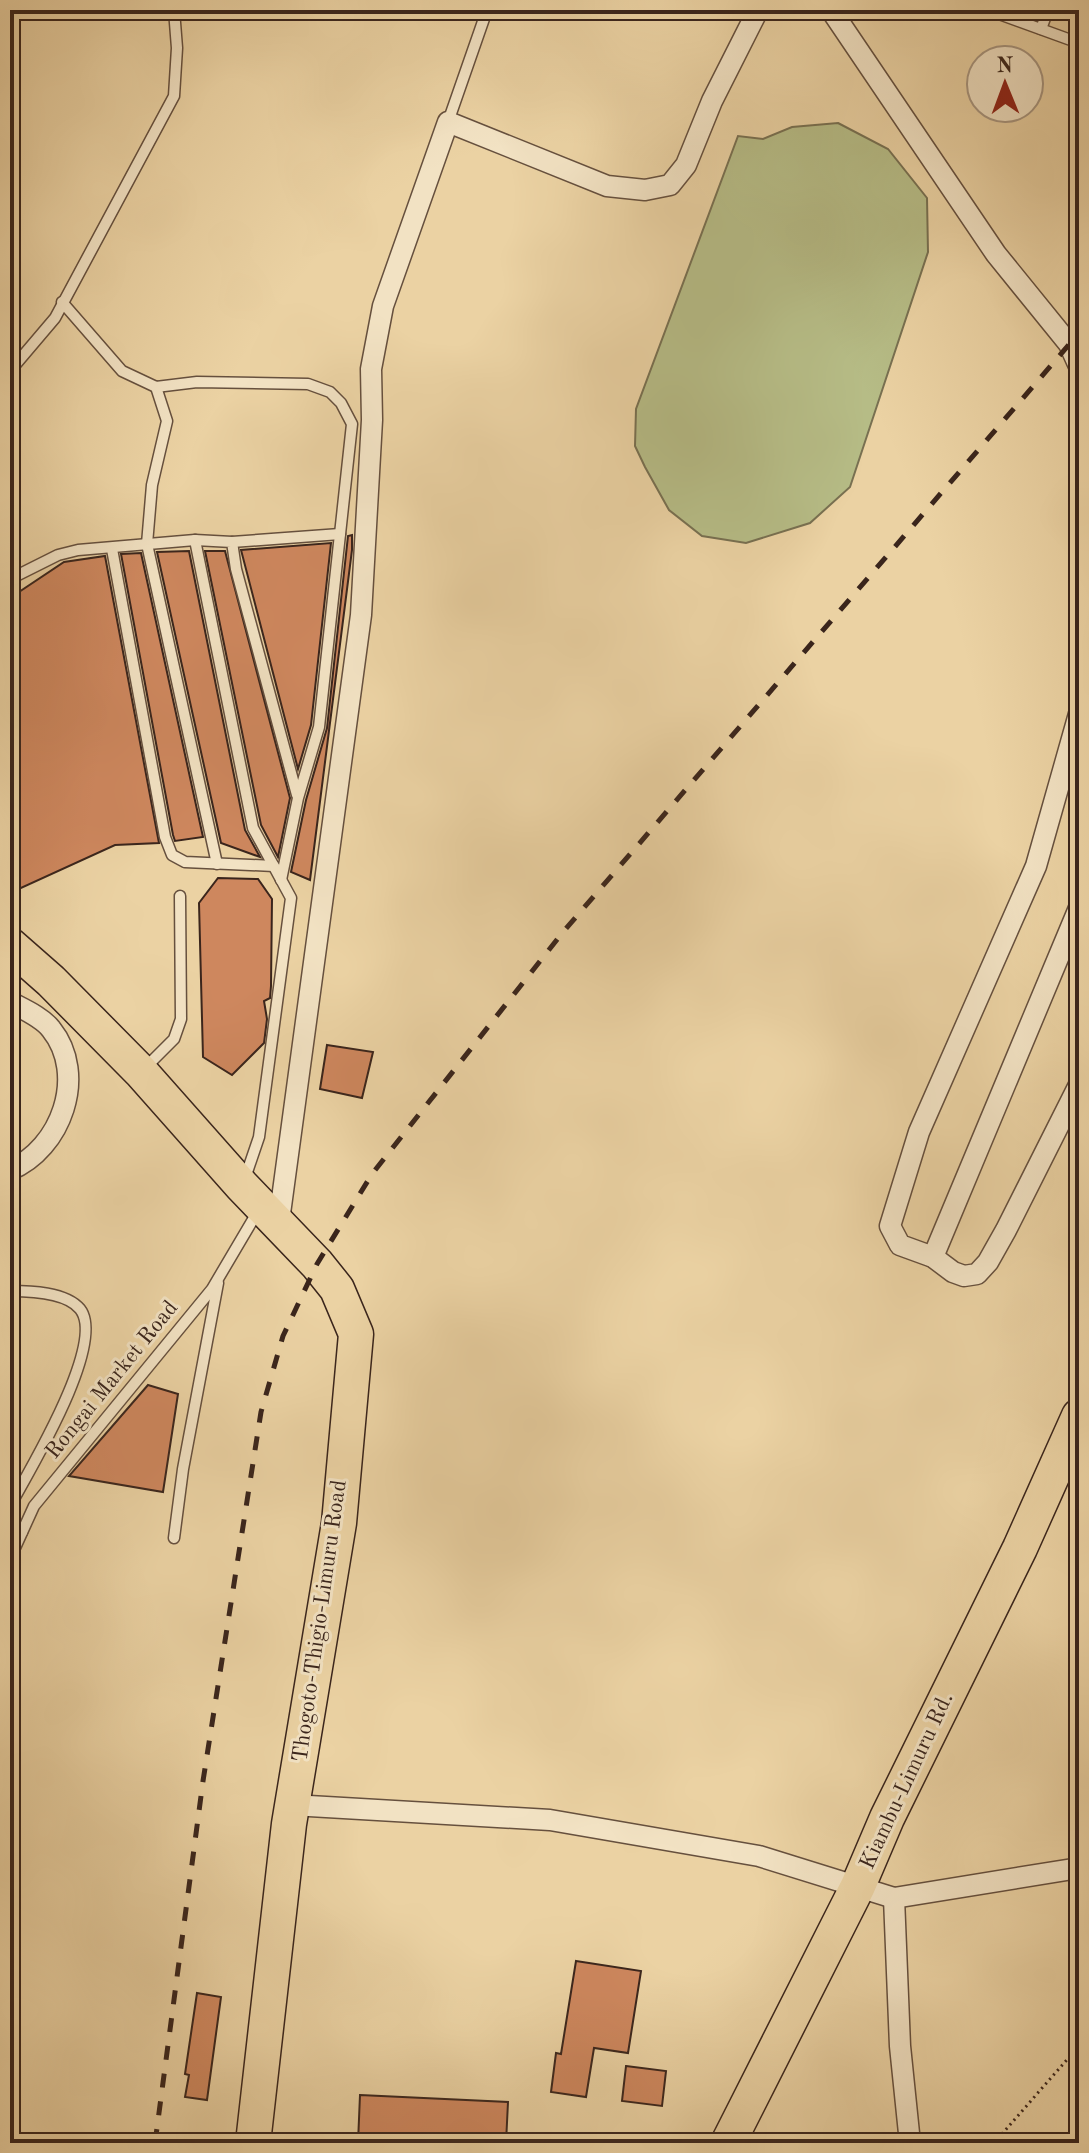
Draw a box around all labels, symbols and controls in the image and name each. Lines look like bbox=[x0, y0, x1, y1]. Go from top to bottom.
north arrow bbox=[965, 44, 1045, 124]
text: N bbox=[996, 55, 1013, 77]
street label: Rongai Market Road bbox=[42, 1297, 182, 1463]
street label: Thogoto-Thigio-Limuru Road bbox=[289, 1479, 351, 1763]
street label: Kiambu-Limuru Rd. bbox=[856, 1689, 958, 1873]

